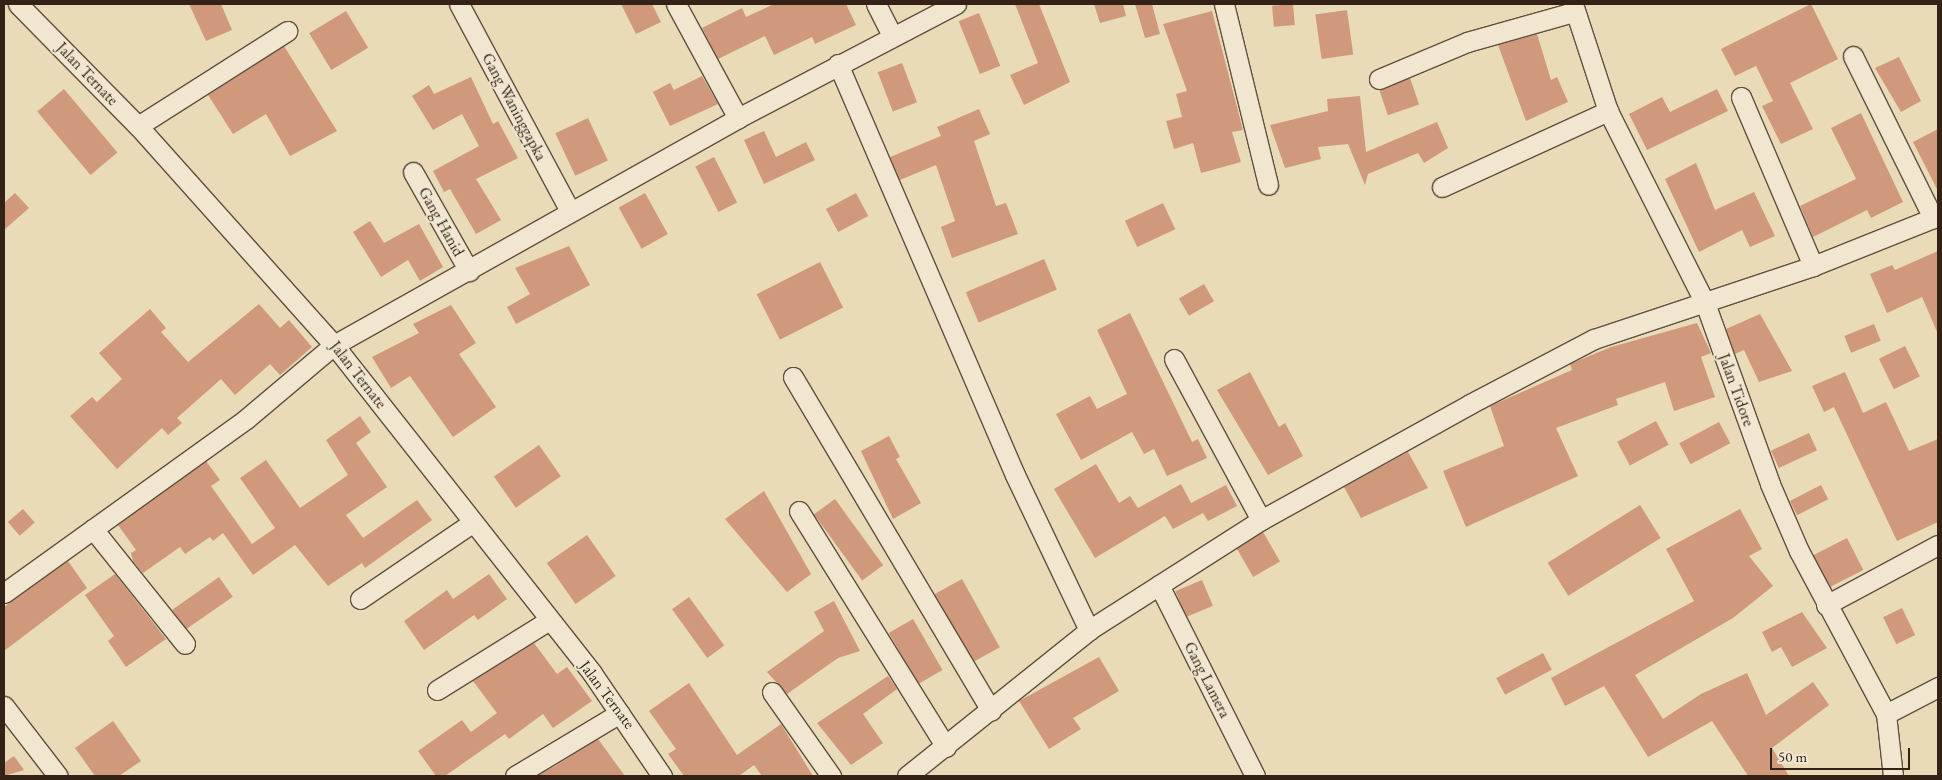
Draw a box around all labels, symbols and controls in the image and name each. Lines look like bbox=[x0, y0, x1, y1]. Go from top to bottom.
street label: Jalan Ternate bbox=[52, 38, 122, 110]
street label: Gang Waninggapka bbox=[478, 50, 550, 164]
street label: Gang Hanid bbox=[414, 184, 468, 260]
street label: Jalan Ternate bbox=[326, 337, 390, 413]
street label: Jalan Tidore bbox=[1714, 351, 1758, 429]
street label: Gang Lamera bbox=[1180, 639, 1234, 721]
street label: Jalan Ternate bbox=[575, 657, 639, 733]
scale bar bbox=[1772, 738, 1912, 770]
text: 50 m bbox=[1778, 747, 1807, 766]

